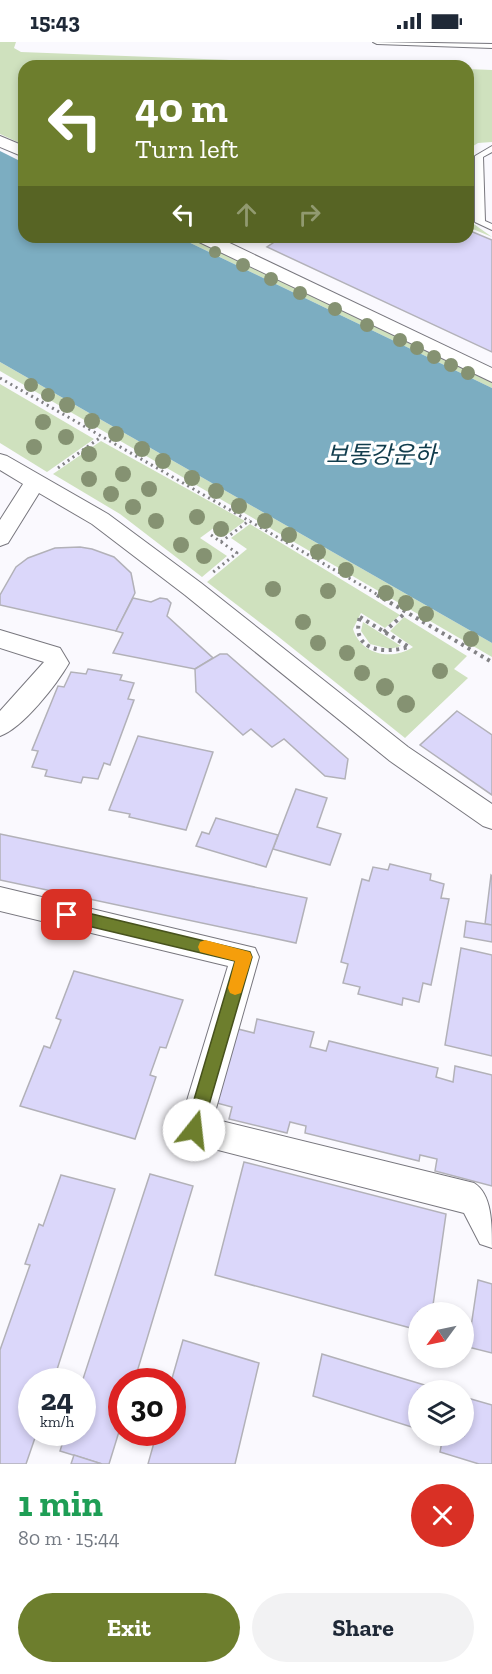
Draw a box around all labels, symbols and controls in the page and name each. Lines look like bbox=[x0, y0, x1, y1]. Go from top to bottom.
text: 15:43 bbox=[30, 8, 80, 35]
text: 40 m bbox=[135, 82, 228, 133]
icon: left bbox=[36, 84, 114, 162]
text: Turn left bbox=[135, 133, 238, 165]
icon: left bbox=[167, 198, 200, 231]
icon: ahead bbox=[230, 198, 263, 231]
icon: right bbox=[293, 198, 326, 231]
water label: 보통강운하 bbox=[326, 440, 439, 469]
pin bbox=[41, 889, 92, 940]
icon: arrive bbox=[50, 898, 83, 931]
position arrow bbox=[162, 1098, 226, 1162]
north arrow bbox=[408, 1302, 474, 1368]
map controls bbox=[408, 1302, 474, 1446]
speed limit sign: 30 bbox=[108, 1368, 186, 1446]
button: layers bbox=[408, 1380, 474, 1446]
text: 24 bbox=[40, 1382, 74, 1418]
text: km/h bbox=[40, 1413, 74, 1431]
text: 1 min bbox=[18, 1482, 103, 1525]
button: close bbox=[411, 1484, 474, 1547]
text: 80 m · 15:44 bbox=[18, 1526, 120, 1550]
button: Exit bbox=[18, 1593, 240, 1662]
button: Share bbox=[252, 1593, 474, 1662]

